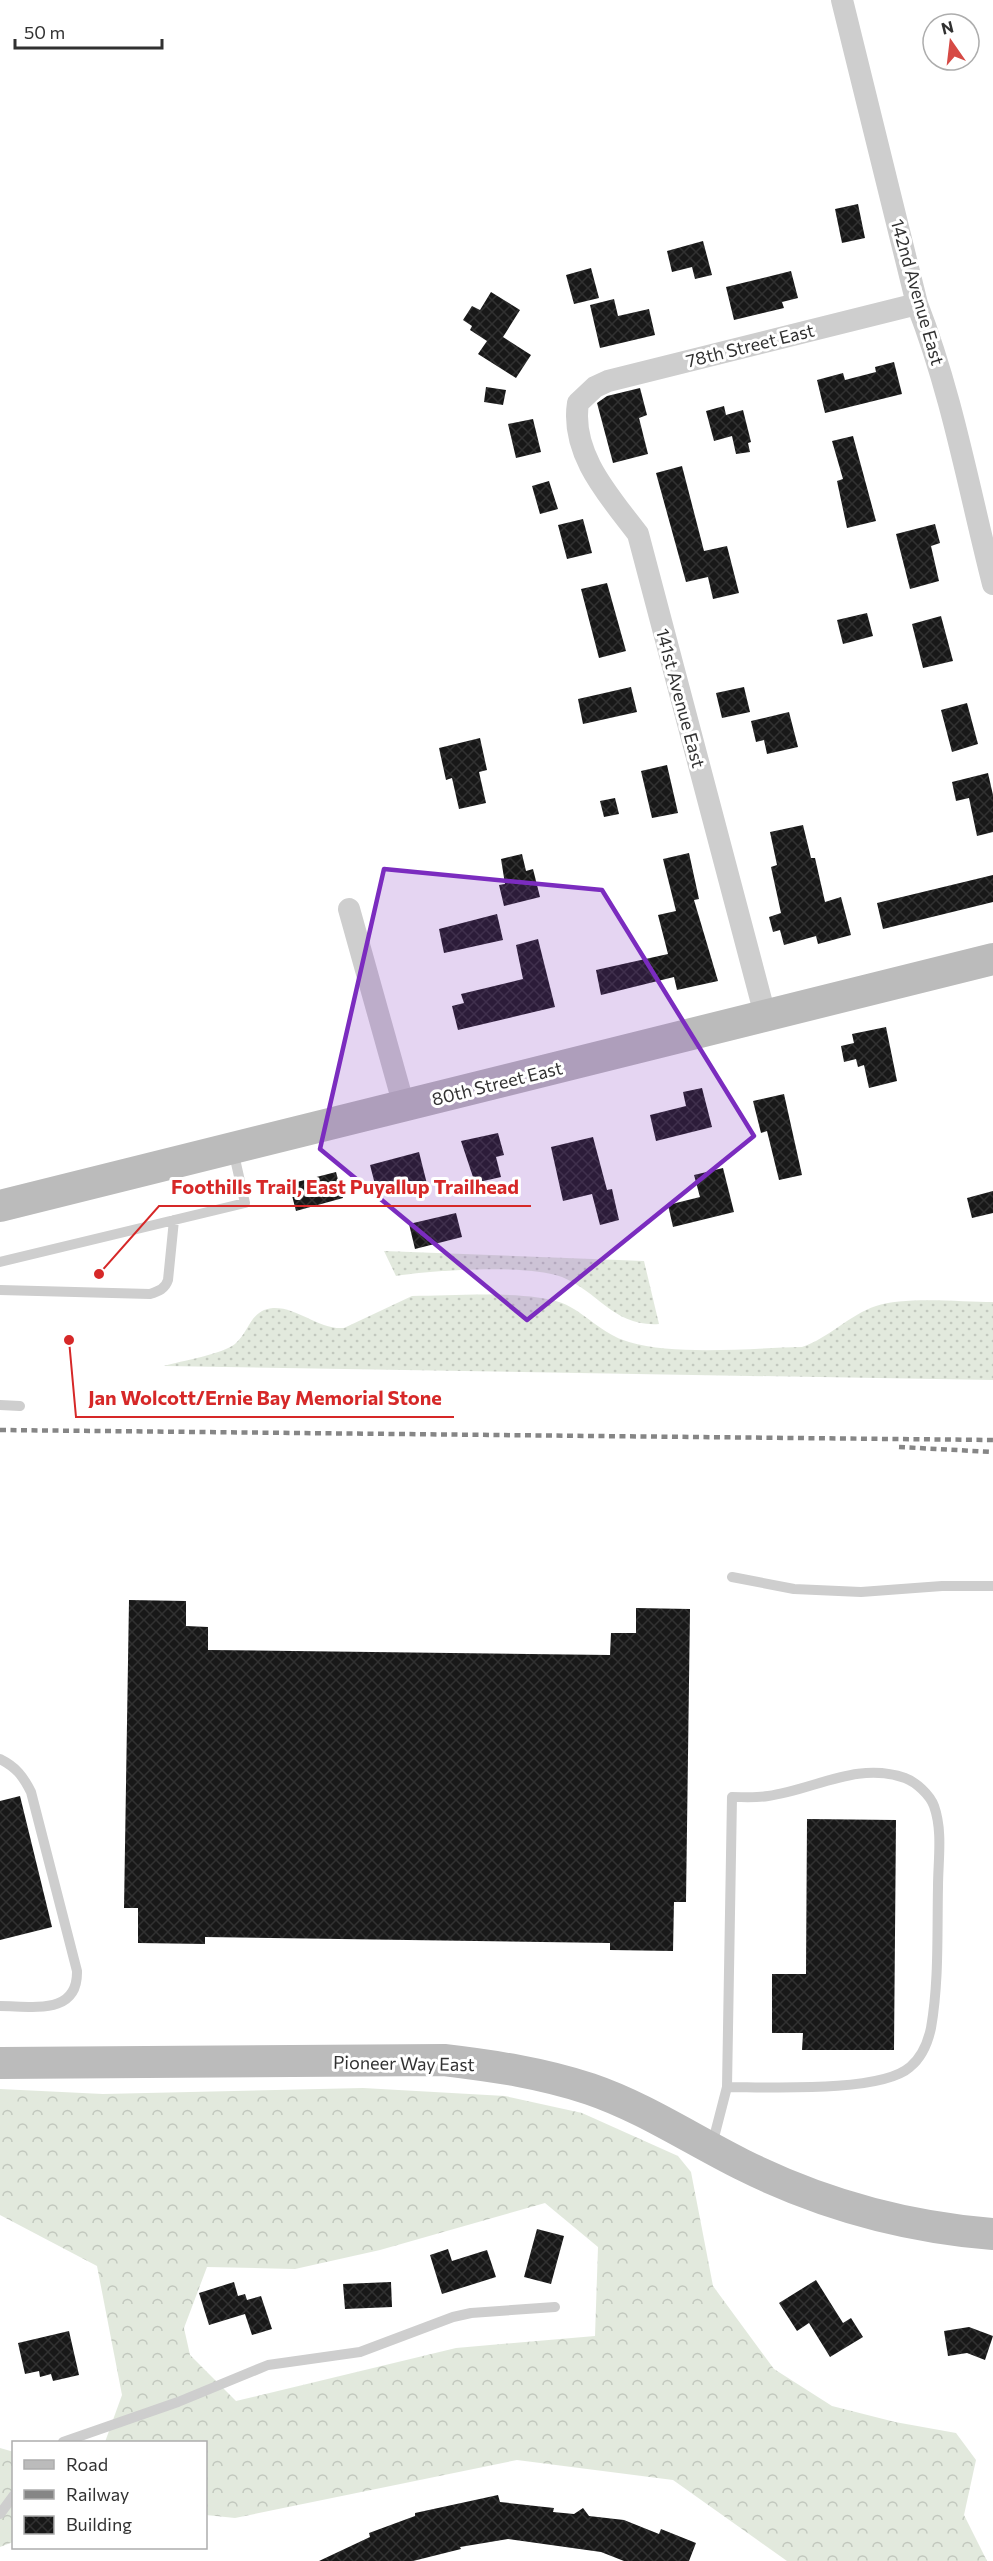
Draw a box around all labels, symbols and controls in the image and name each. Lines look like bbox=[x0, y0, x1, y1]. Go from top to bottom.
scale bar bbox=[15, 12, 162, 50]
north arrow bbox=[921, 12, 981, 72]
text: N bbox=[939, 16, 955, 38]
text: 50 m bbox=[24, 21, 65, 43]
street label: 142nd Avenue East bbox=[887, 216, 949, 368]
street label: 78th Street East bbox=[684, 318, 816, 372]
street label: 141st Avenue East bbox=[652, 626, 710, 770]
street label: 80th Street East bbox=[429, 1056, 565, 1110]
callout: Foothills Trail, East Puyallup Trailhead bbox=[159, 1168, 531, 1206]
text: Foothills Trail, East Puyallup Trailhead bbox=[171, 1174, 519, 1198]
callout: Jan Wolcott/Ernie Bay Memorial Stone bbox=[76, 1379, 454, 1417]
text: Jan Wolcott/Ernie Bay Memorial Stone bbox=[88, 1385, 442, 1409]
street label: Pioneer Way East bbox=[333, 2051, 475, 2075]
legend bbox=[12, 2441, 207, 2549]
text: Road bbox=[66, 2453, 108, 2475]
text: Railway bbox=[66, 2483, 129, 2505]
text: Building bbox=[66, 2513, 132, 2535]

